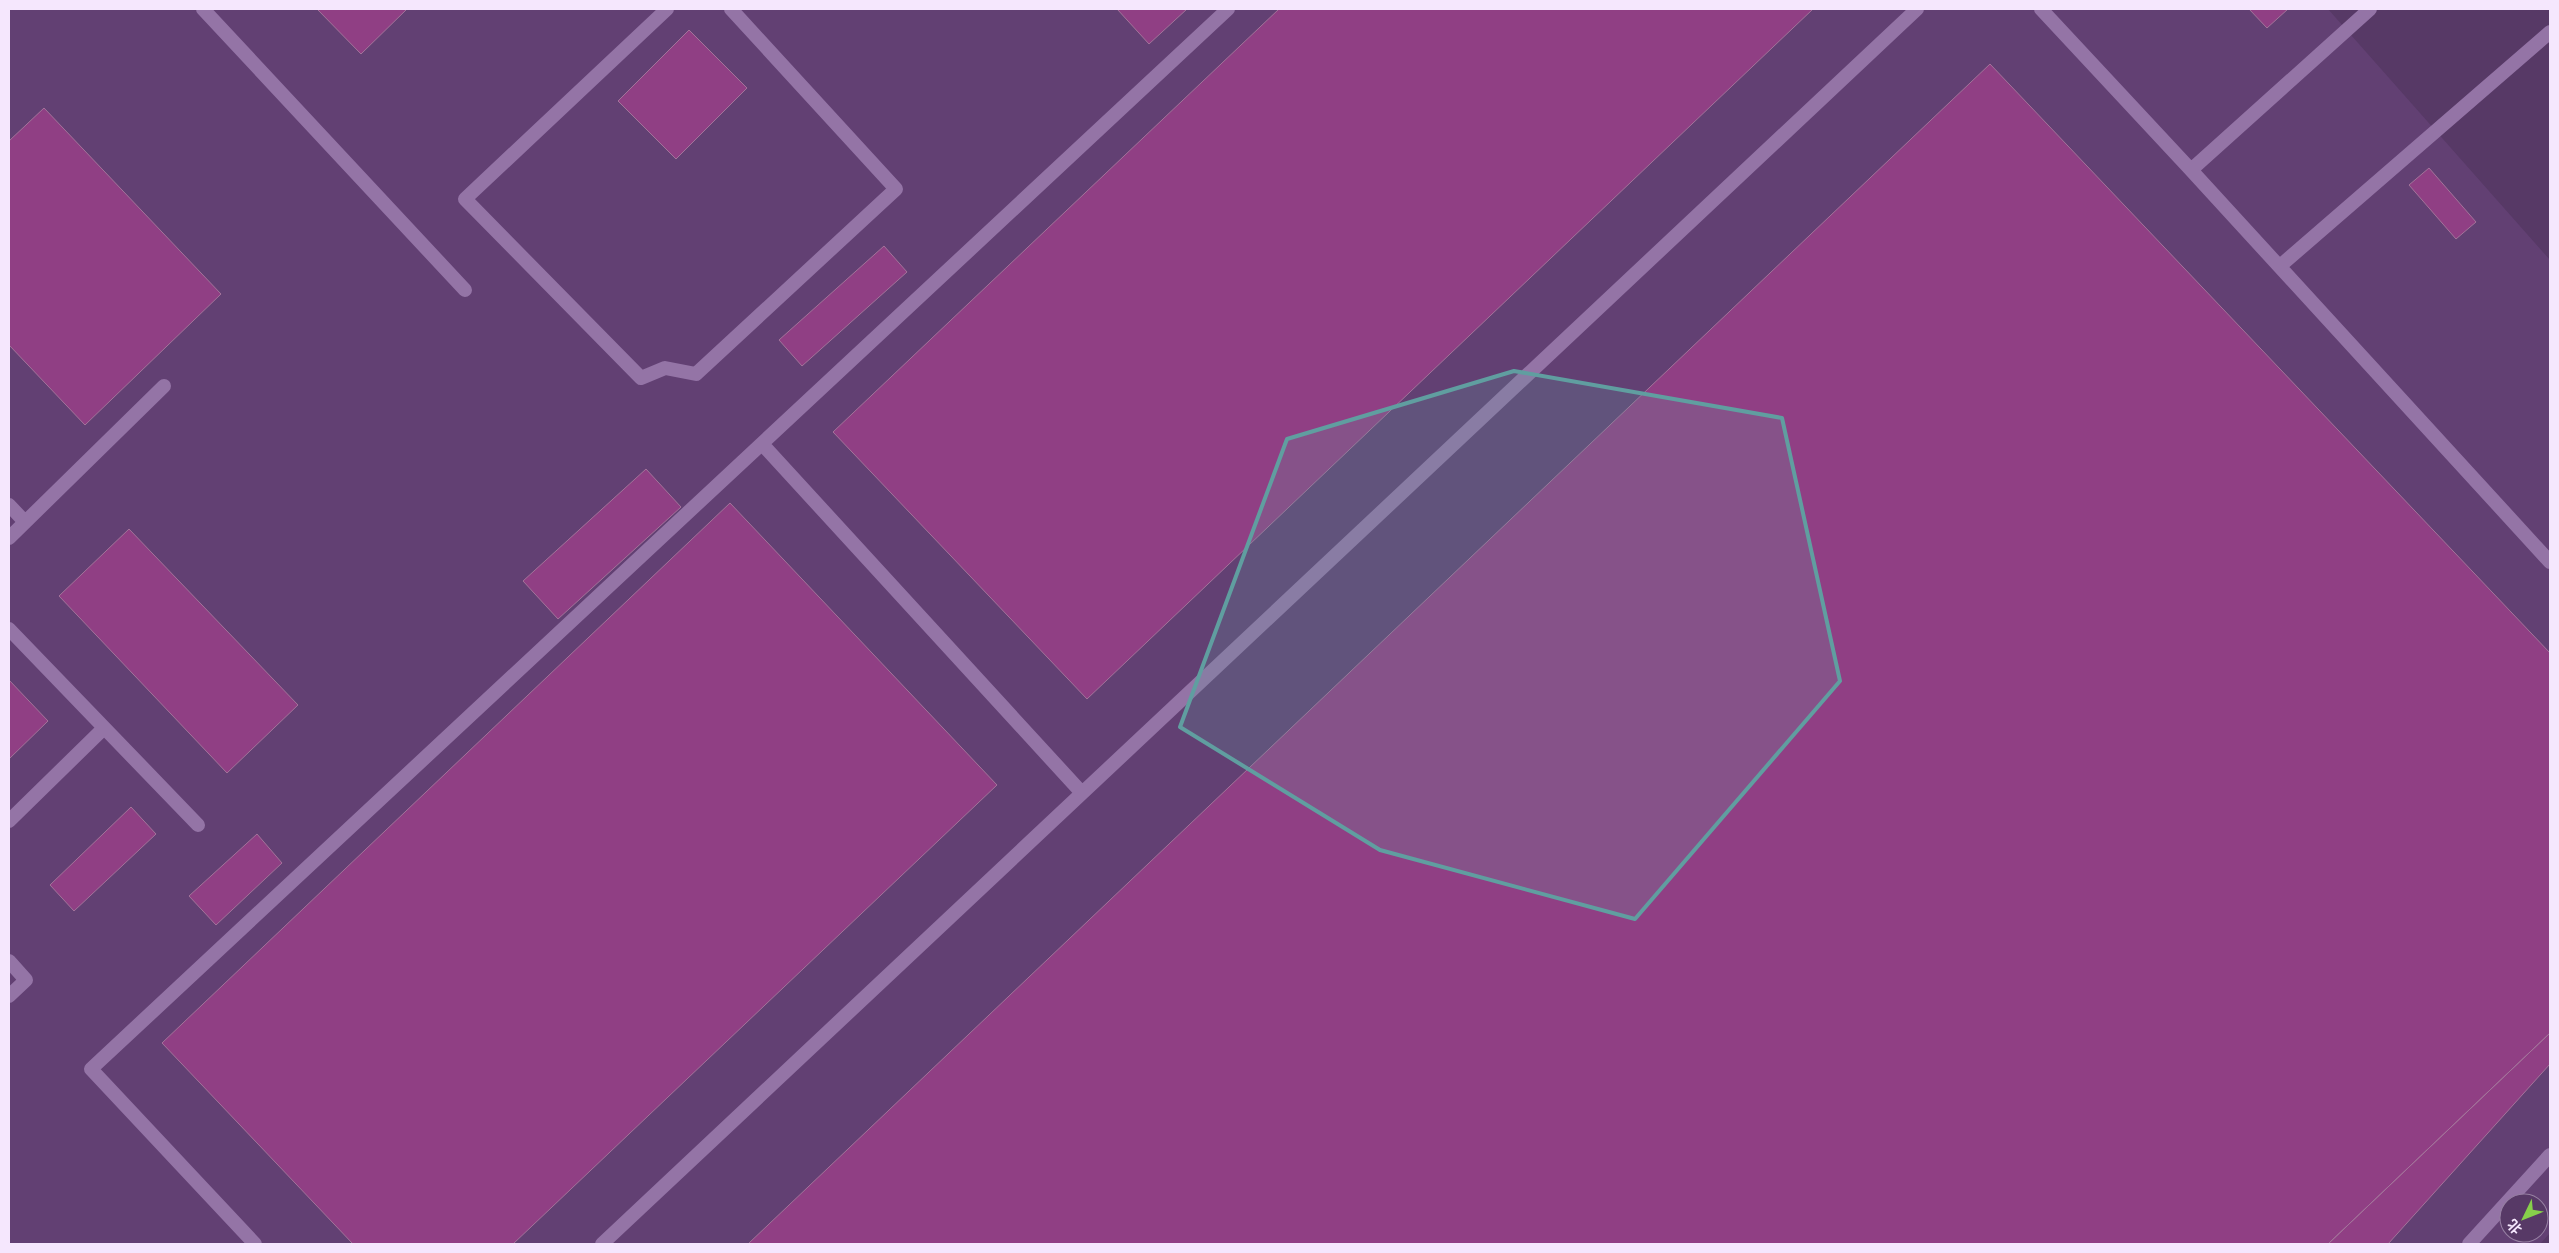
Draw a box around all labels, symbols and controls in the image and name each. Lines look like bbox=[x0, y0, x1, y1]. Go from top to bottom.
north arrow bbox=[2499, 1193, 2549, 1243]
text: 北 bbox=[2503, 1216, 2526, 1238]

